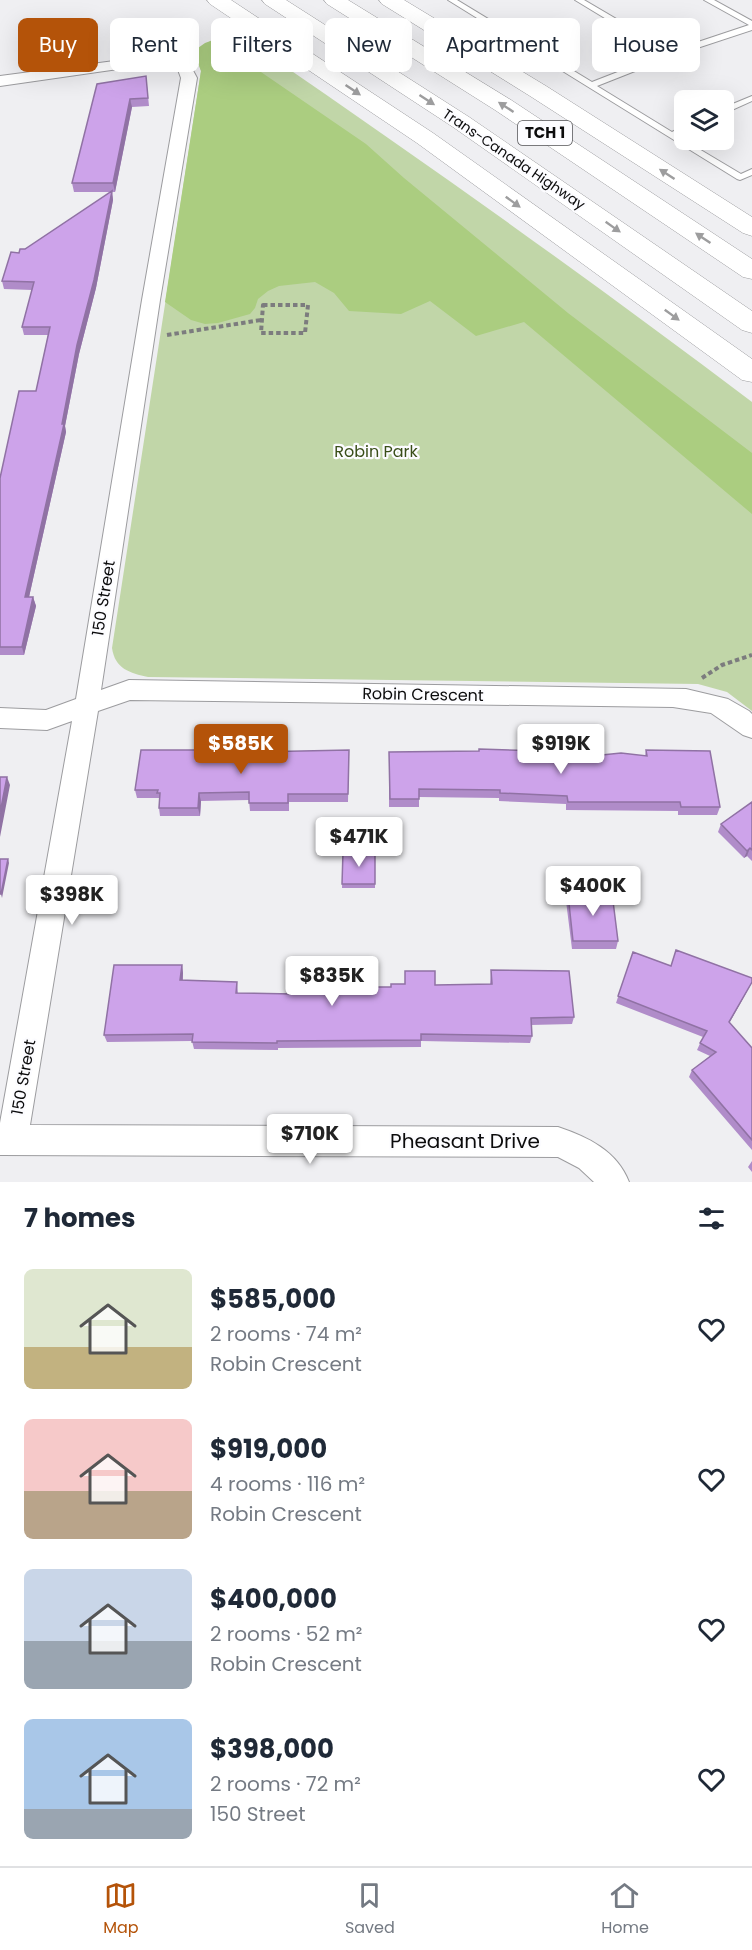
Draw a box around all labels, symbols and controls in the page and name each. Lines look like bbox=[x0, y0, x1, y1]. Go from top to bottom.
chip: Buy bbox=[18, 18, 98, 72]
chip: Rent bbox=[110, 18, 199, 72]
chip: Filters bbox=[211, 18, 313, 72]
chip: New bbox=[325, 18, 412, 72]
chip: Apartment bbox=[424, 18, 580, 72]
chip: House bbox=[592, 18, 700, 72]
one-way arrow bbox=[345, 84, 361, 96]
map controls bbox=[674, 90, 734, 150]
button: layers bbox=[674, 90, 734, 150]
one-way arrow bbox=[419, 94, 435, 105]
one-way arrow bbox=[498, 102, 514, 113]
street label: Trans-Canada Highway bbox=[439, 104, 589, 214]
road number: TCH 1 bbox=[518, 121, 572, 145]
one-way arrow bbox=[659, 168, 676, 179]
one-way arrow bbox=[506, 195, 521, 207]
one-way arrow bbox=[605, 222, 621, 233]
one-way arrow bbox=[696, 232, 712, 244]
one-way arrow bbox=[663, 309, 679, 321]
park label: Robin Park bbox=[334, 440, 419, 463]
street label: 150 Street bbox=[86, 558, 121, 638]
street label: Robin Crescent bbox=[362, 682, 484, 707]
pin: $585K bbox=[199, 724, 283, 775]
pin: $919K bbox=[519, 724, 603, 775]
text: $585K bbox=[208, 729, 274, 757]
text: $919K bbox=[531, 729, 591, 757]
pin: $471K bbox=[317, 817, 401, 868]
text: $471K bbox=[330, 822, 388, 850]
pin: $400K bbox=[551, 866, 635, 917]
text: $400K bbox=[560, 871, 626, 899]
pin: $398K bbox=[30, 875, 114, 926]
text: $398K bbox=[40, 880, 104, 908]
pin: $835K bbox=[290, 956, 374, 1007]
text: $835K bbox=[299, 961, 365, 989]
street label: 150 Street bbox=[6, 1037, 41, 1117]
pin: $710K bbox=[268, 1114, 352, 1165]
text: $710K bbox=[281, 1119, 339, 1147]
street label: Pheasant Drive bbox=[390, 1127, 540, 1155]
text: 7 homes bbox=[24, 1200, 136, 1236]
icon: filters bbox=[695, 1202, 728, 1235]
text: $585,000 bbox=[210, 1281, 336, 1317]
icon: home bbox=[72, 1293, 144, 1365]
icon: heart bbox=[695, 1313, 728, 1346]
text: 2 rooms · 74 m² bbox=[210, 1320, 362, 1348]
text: Robin Crescent bbox=[210, 1350, 362, 1378]
text: $919,000 bbox=[210, 1431, 327, 1467]
icon: home bbox=[72, 1443, 144, 1515]
icon: heart bbox=[695, 1463, 728, 1496]
text: 4 rooms · 116 m² bbox=[210, 1470, 365, 1498]
text: Robin Crescent bbox=[210, 1500, 362, 1528]
text: $400,000 bbox=[210, 1581, 337, 1617]
icon: home bbox=[72, 1593, 144, 1665]
icon: heart bbox=[695, 1613, 728, 1646]
text: 2 rooms · 52 m² bbox=[210, 1620, 362, 1648]
text: Robin Crescent bbox=[210, 1650, 362, 1678]
text: $398,000 bbox=[210, 1731, 334, 1767]
icon: home bbox=[72, 1743, 144, 1815]
icon: heart bbox=[695, 1763, 728, 1796]
text: 2 rooms · 72 m² bbox=[210, 1770, 361, 1798]
text: 150 Street bbox=[210, 1800, 305, 1828]
tab: Map bbox=[103, 1879, 139, 1940]
tab: Saved bbox=[345, 1879, 395, 1940]
tab: Home bbox=[601, 1879, 649, 1940]

